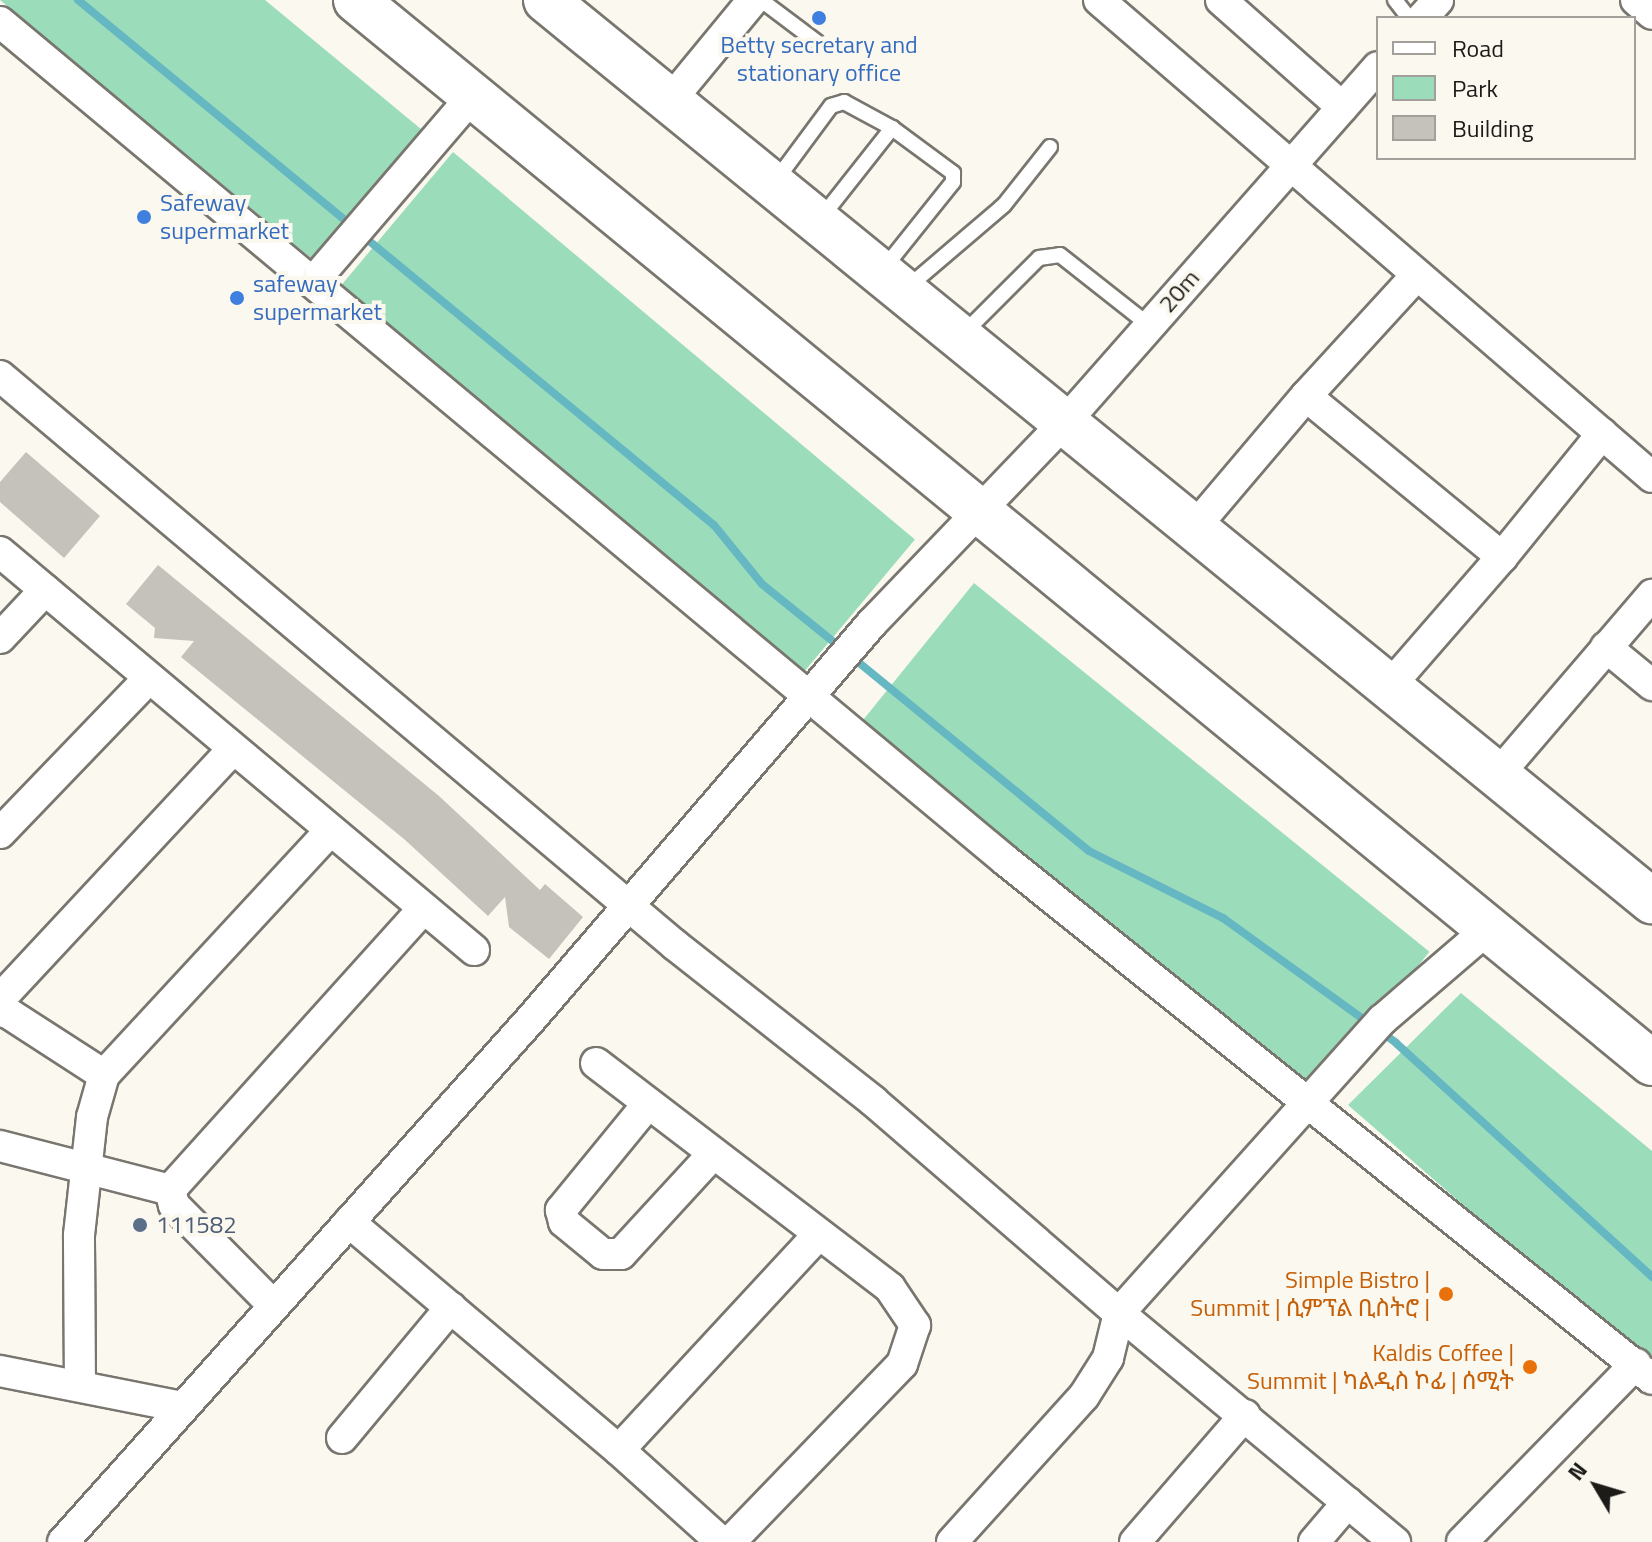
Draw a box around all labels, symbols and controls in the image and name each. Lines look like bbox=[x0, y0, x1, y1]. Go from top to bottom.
marker: Betty secretary and stationary office bbox=[810, 9, 828, 27]
legend bbox=[1376, 16, 1636, 160]
text: Road bbox=[1452, 30, 1504, 66]
place label: Betty secretary and stationary office bbox=[720, 31, 918, 87]
text: Park bbox=[1452, 70, 1498, 106]
text: Building bbox=[1452, 110, 1534, 146]
place label: Safeway supermarket bbox=[160, 189, 289, 245]
marker: Safeway supermarket bbox=[135, 208, 153, 226]
street label: 20m bbox=[1153, 264, 1205, 318]
place label: safeway supermarket bbox=[253, 270, 382, 326]
marker: safeway supermarket bbox=[228, 289, 246, 307]
place label: 111582 bbox=[156, 1211, 237, 1239]
marker: 111582 bbox=[131, 1216, 149, 1234]
place label: Simple Bistro | Summit | ሲምፕል ቢስትሮ | bbox=[1190, 1266, 1430, 1322]
marker: Simple Bistro | Summit | ሲምፕል ቢስትሮ | bbox=[1437, 1285, 1455, 1303]
place label: Kaldis Coffee | Summit | ካልዲስ ኮፊ | ሰሚት bbox=[1247, 1339, 1514, 1395]
marker: Kaldis Coffee | Summit | ካልዲስ ኮፊ | ሰሚት bbox=[1521, 1358, 1539, 1376]
north arrow bbox=[1556, 1446, 1636, 1526]
text: N bbox=[1559, 1455, 1595, 1488]

